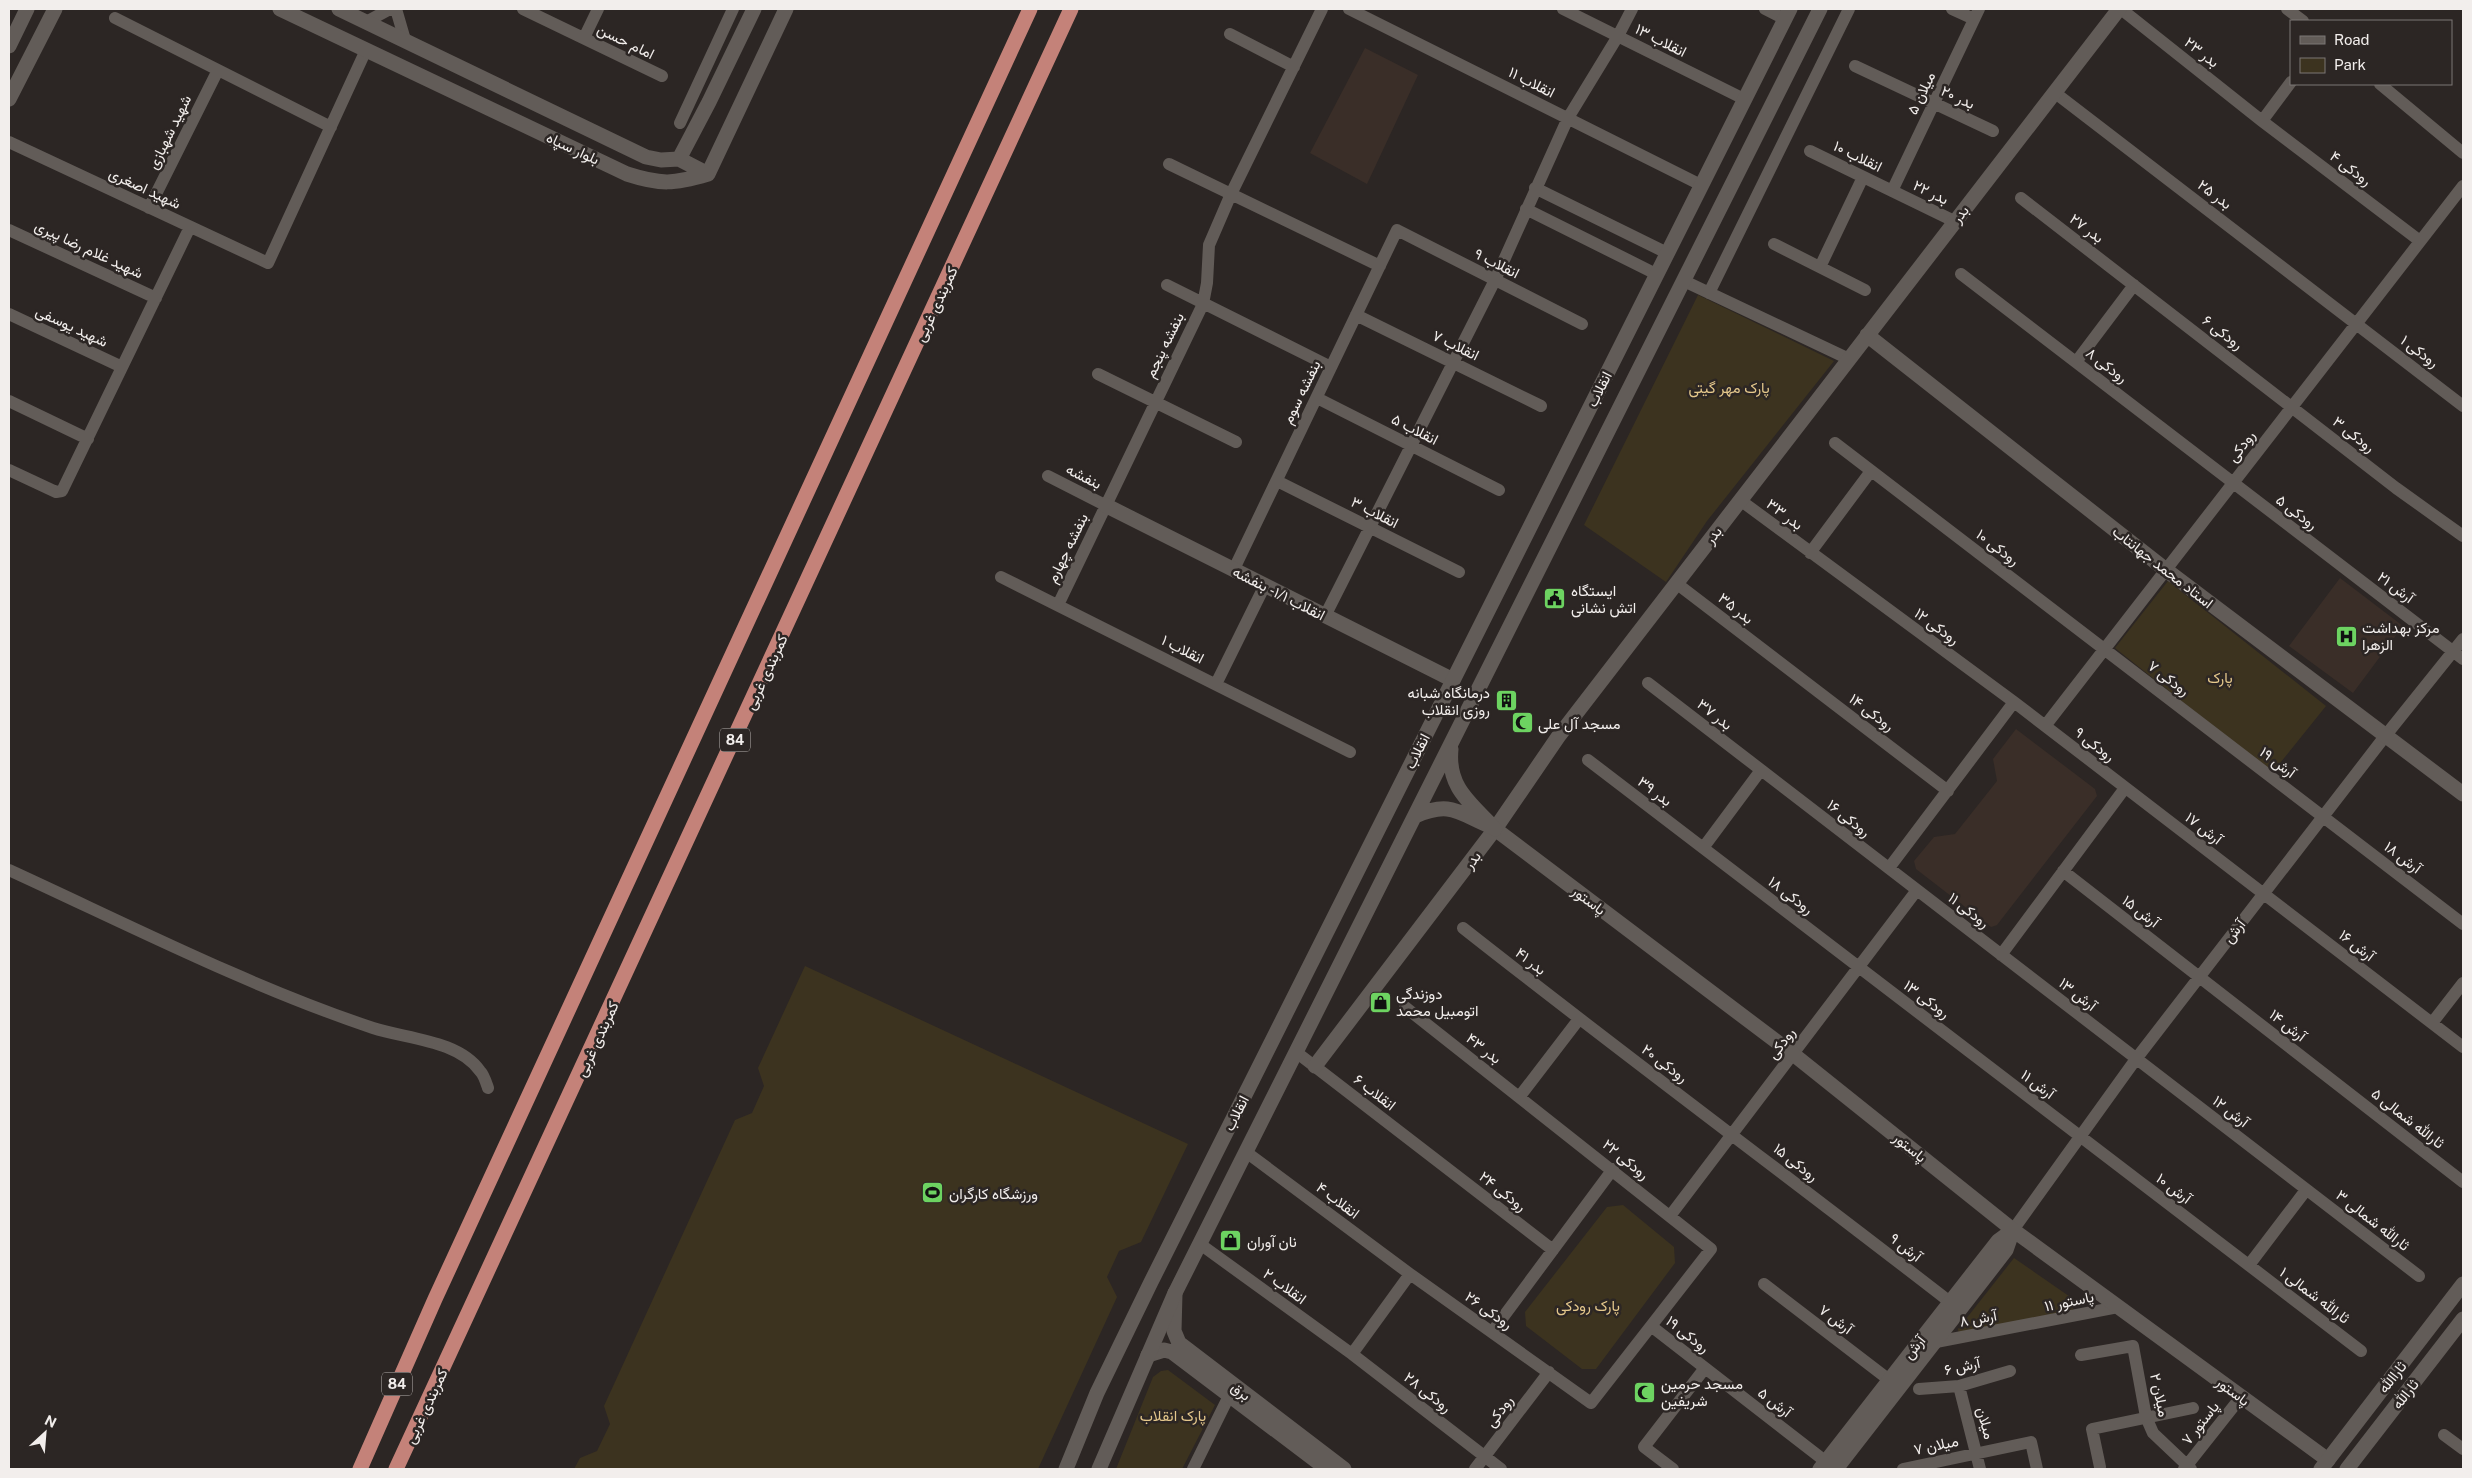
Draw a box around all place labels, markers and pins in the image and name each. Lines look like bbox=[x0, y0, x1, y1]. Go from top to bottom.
place label: ایستگاه اتش نشانی bbox=[1571, 582, 1636, 618]
public building icon: ایستگاه اتش نشانی bbox=[1543, 587, 1567, 611]
place label: مرکز بهداشت الزهرا bbox=[2362, 619, 2440, 654]
hospital icon: مرکز بهداشت الزهرا bbox=[2334, 624, 2358, 648]
place label: درمانگاه شبانه روزی انقلاب bbox=[1407, 684, 1490, 720]
building icon: درمانگاه شبانه روزی انقلاب bbox=[1494, 689, 1518, 713]
mosque icon: مسجد آل علی bbox=[1510, 711, 1534, 735]
place label: مسجد آل علی bbox=[1538, 715, 1621, 734]
place label: دوزندگی اتومبیل محمد bbox=[1396, 985, 1478, 1020]
shop icon: دوزندگی اتومبیل محمد bbox=[1368, 990, 1392, 1014]
sports icon: ورزشگاه کارگران bbox=[921, 1181, 945, 1205]
place label: ورزشگاه کارگران bbox=[949, 1185, 1038, 1203]
shop icon: نان آوران bbox=[1219, 1229, 1243, 1253]
place label: نان آوران bbox=[1247, 1233, 1297, 1251]
place label: مسجد حرمین شریفین bbox=[1661, 1375, 1743, 1411]
mosque icon: مسجد حرمین شریفین bbox=[1633, 1380, 1657, 1404]

